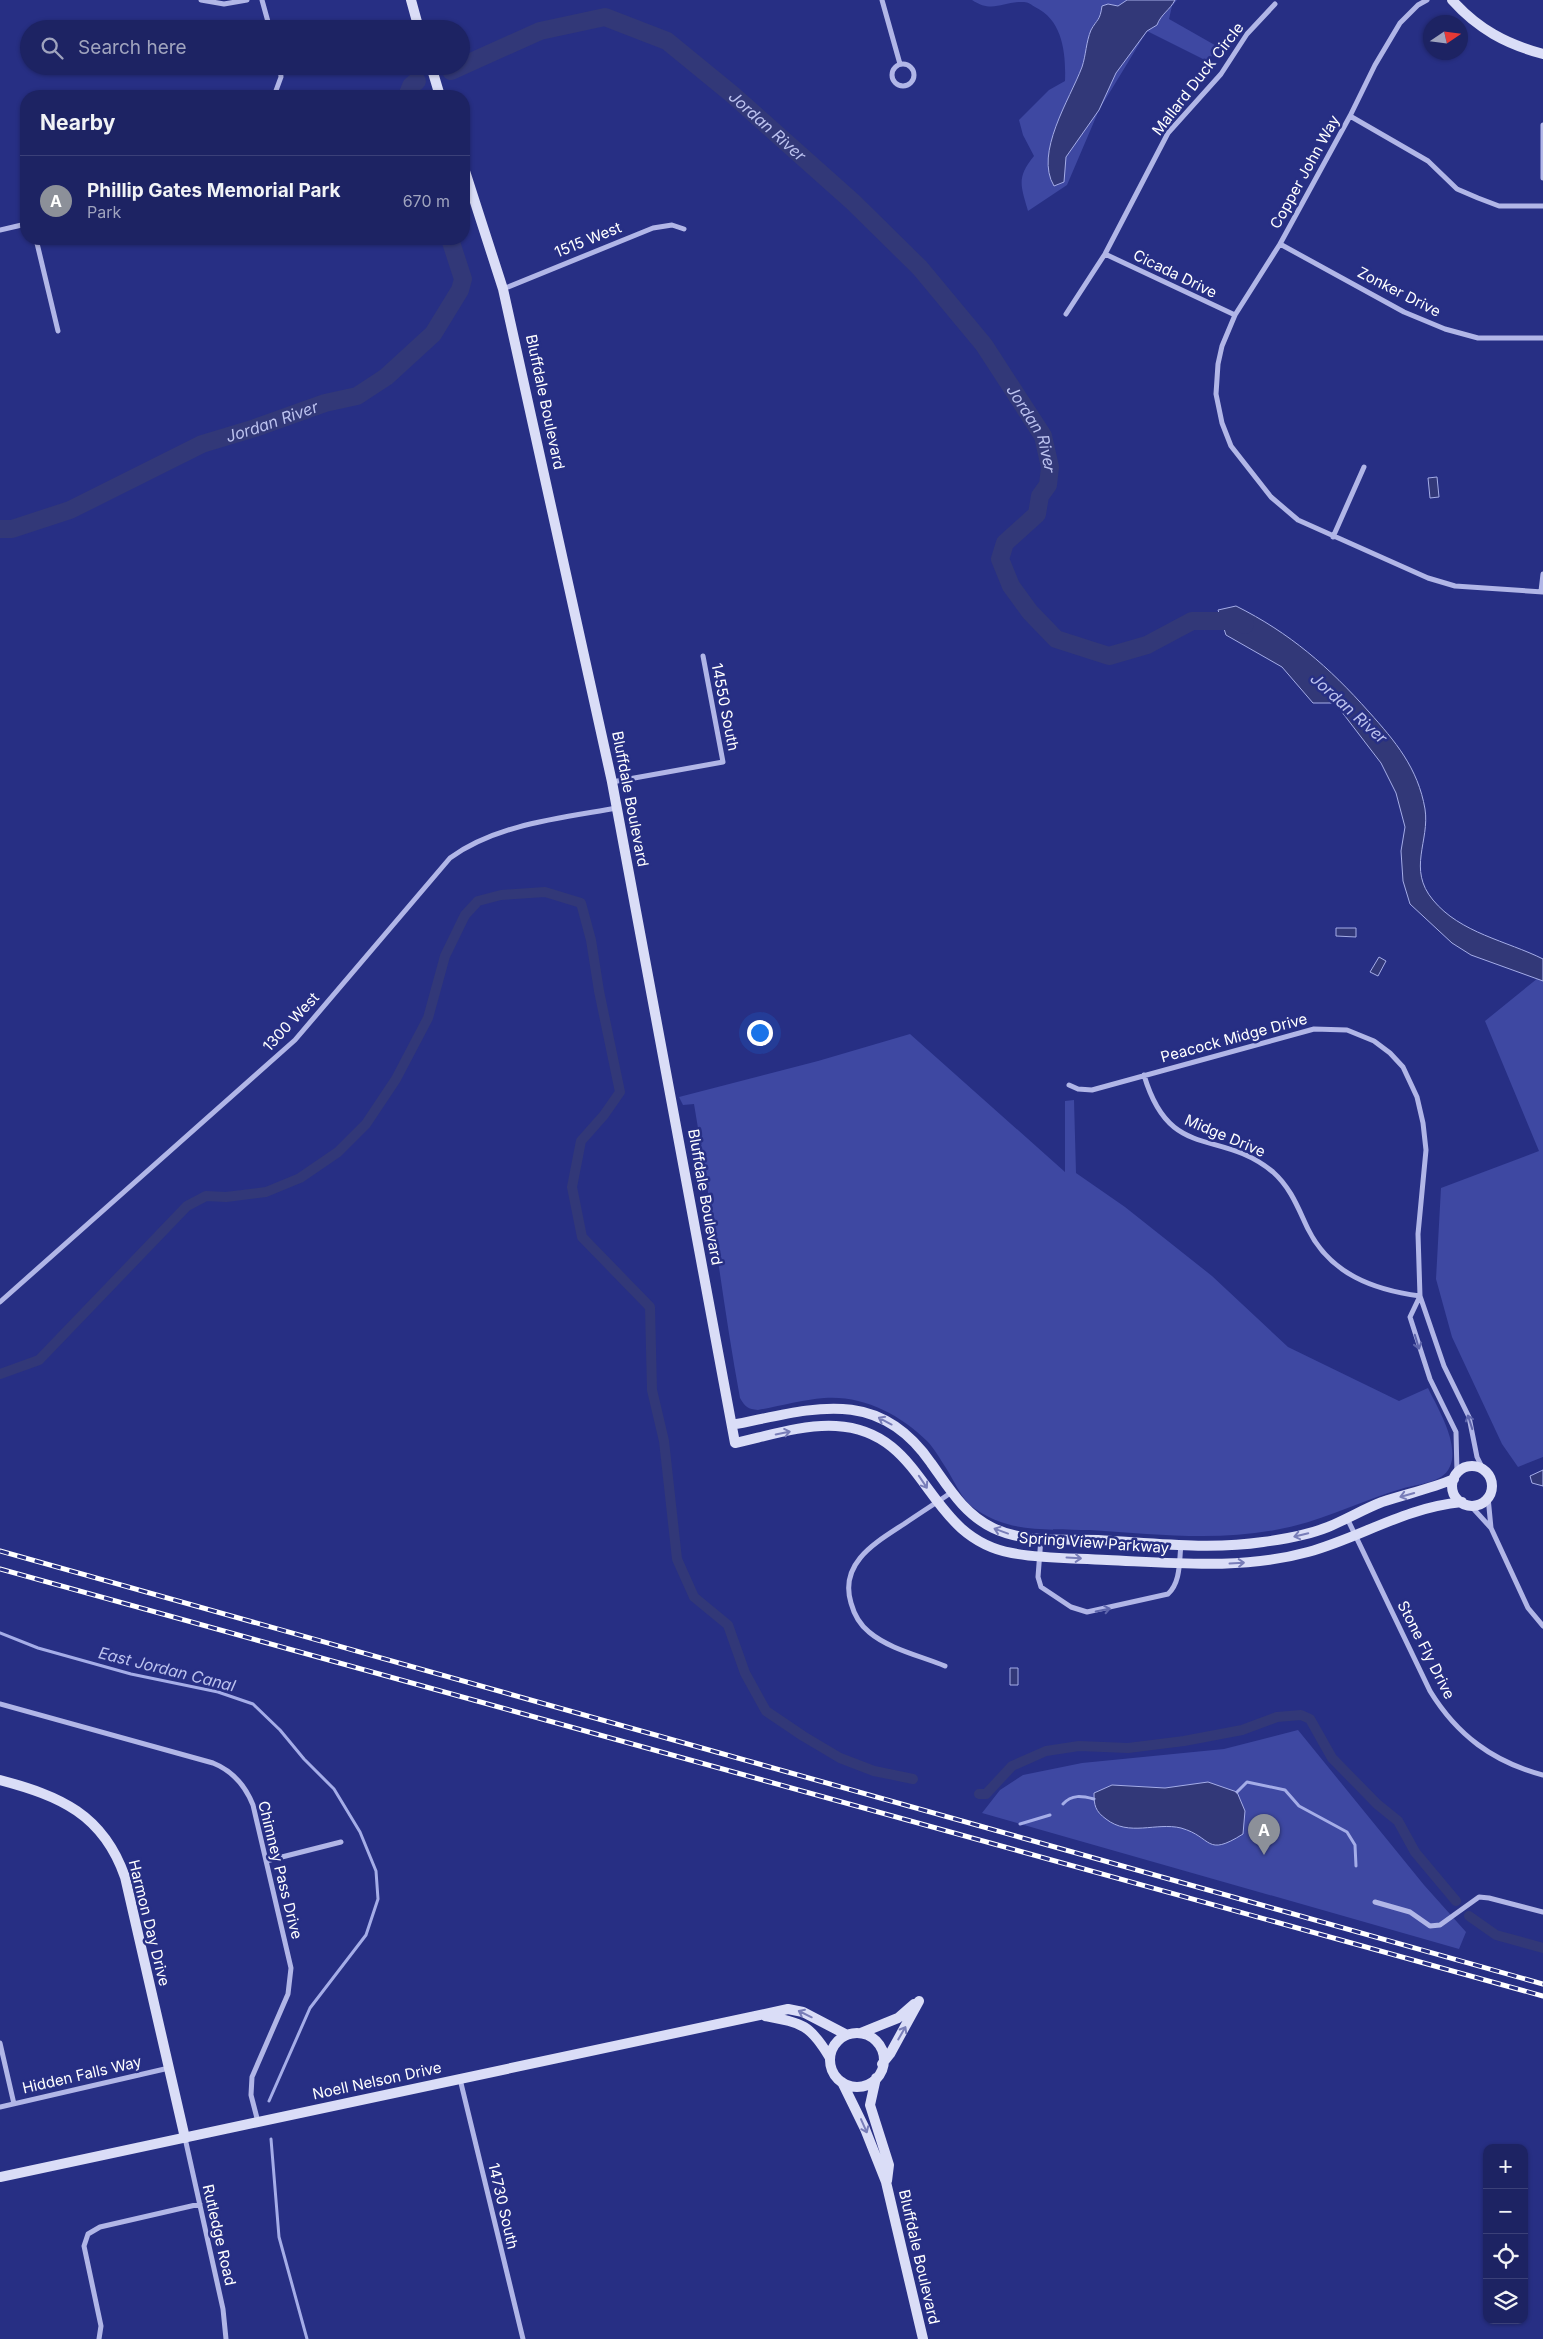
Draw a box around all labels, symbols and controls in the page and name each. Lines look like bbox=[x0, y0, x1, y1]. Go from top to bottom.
north arrow bbox=[1423, 15, 1468, 60]
street label: Mallard Duck Circle bbox=[1148, 18, 1248, 139]
search box bbox=[20, 20, 470, 75]
icon: search bbox=[38, 34, 66, 62]
text: Search here bbox=[78, 36, 187, 59]
water label: Jordan River bbox=[725, 86, 811, 166]
text: Nearby bbox=[40, 110, 115, 135]
street label: Copper John Way bbox=[1265, 111, 1344, 232]
text: Phillip Gates Memorial Park bbox=[87, 179, 341, 202]
text: A bbox=[50, 191, 62, 211]
text: 670 m bbox=[403, 191, 450, 211]
text: Park bbox=[87, 202, 121, 222]
street label: 1515 West bbox=[552, 218, 624, 262]
street label: Cicada Drive bbox=[1130, 245, 1220, 302]
street label: Zonker Drive bbox=[1354, 262, 1444, 321]
street label: Bluffdale Boulevard bbox=[522, 333, 569, 471]
water label: Jordan River bbox=[1002, 381, 1060, 474]
water label: Jordan River bbox=[223, 396, 322, 446]
street label: 14550 South bbox=[708, 661, 743, 752]
water label: Jordan River bbox=[1307, 668, 1392, 748]
street label: Bluffdale Boulevard bbox=[608, 729, 653, 868]
street label: 1300 West bbox=[258, 988, 323, 1055]
street label: Peacock Midge Drive bbox=[1158, 1009, 1309, 1066]
your location bbox=[747, 1020, 773, 1046]
street label: Midge Drive bbox=[1182, 1110, 1268, 1161]
street label: Bluffdale Boulevard bbox=[684, 1127, 727, 1266]
one-way arrow bbox=[1412, 1333, 1422, 1349]
one-way arrow bbox=[879, 1415, 893, 1425]
one-way arrow bbox=[1465, 1415, 1475, 1431]
one-way arrow bbox=[774, 1428, 790, 1438]
one-way arrow bbox=[918, 1475, 928, 1489]
one-way arrow bbox=[1400, 1490, 1416, 1500]
one-way arrow bbox=[993, 1525, 1009, 1535]
street label: Spring View Parkway bbox=[1018, 1528, 1170, 1557]
one-way arrow bbox=[1294, 1531, 1310, 1540]
one-way arrow bbox=[1066, 1553, 1082, 1562]
one-way arrow bbox=[1229, 1559, 1245, 1568]
street label: Stone Fly Drive bbox=[1394, 1598, 1459, 1702]
one-way arrow bbox=[1094, 1605, 1110, 1614]
water label: East Jordan Canal bbox=[96, 1642, 238, 1696]
street label: Chimney Pass Drive bbox=[254, 1799, 307, 1941]
pin: A bbox=[1248, 1814, 1280, 1855]
street label: Harmon Day Drive bbox=[125, 1858, 174, 1988]
one-way arrow bbox=[797, 2009, 812, 2019]
one-way arrow bbox=[897, 2026, 907, 2040]
street label: Hidden Falls Way bbox=[20, 2051, 144, 2097]
street label: Noell Nelson Drive bbox=[311, 2058, 443, 2103]
one-way arrow bbox=[859, 2118, 869, 2133]
map controls bbox=[1483, 2144, 1528, 2324]
button: + bbox=[1483, 2144, 1528, 2189]
street label: 14730 South bbox=[484, 2161, 523, 2251]
street label: Rutledge Road bbox=[199, 2182, 240, 2287]
street label: Bluffdale Boulevard bbox=[895, 2188, 944, 2326]
button: − bbox=[1483, 2189, 1528, 2234]
button: locate bbox=[1483, 2234, 1528, 2279]
button: layers bbox=[1483, 2279, 1528, 2324]

